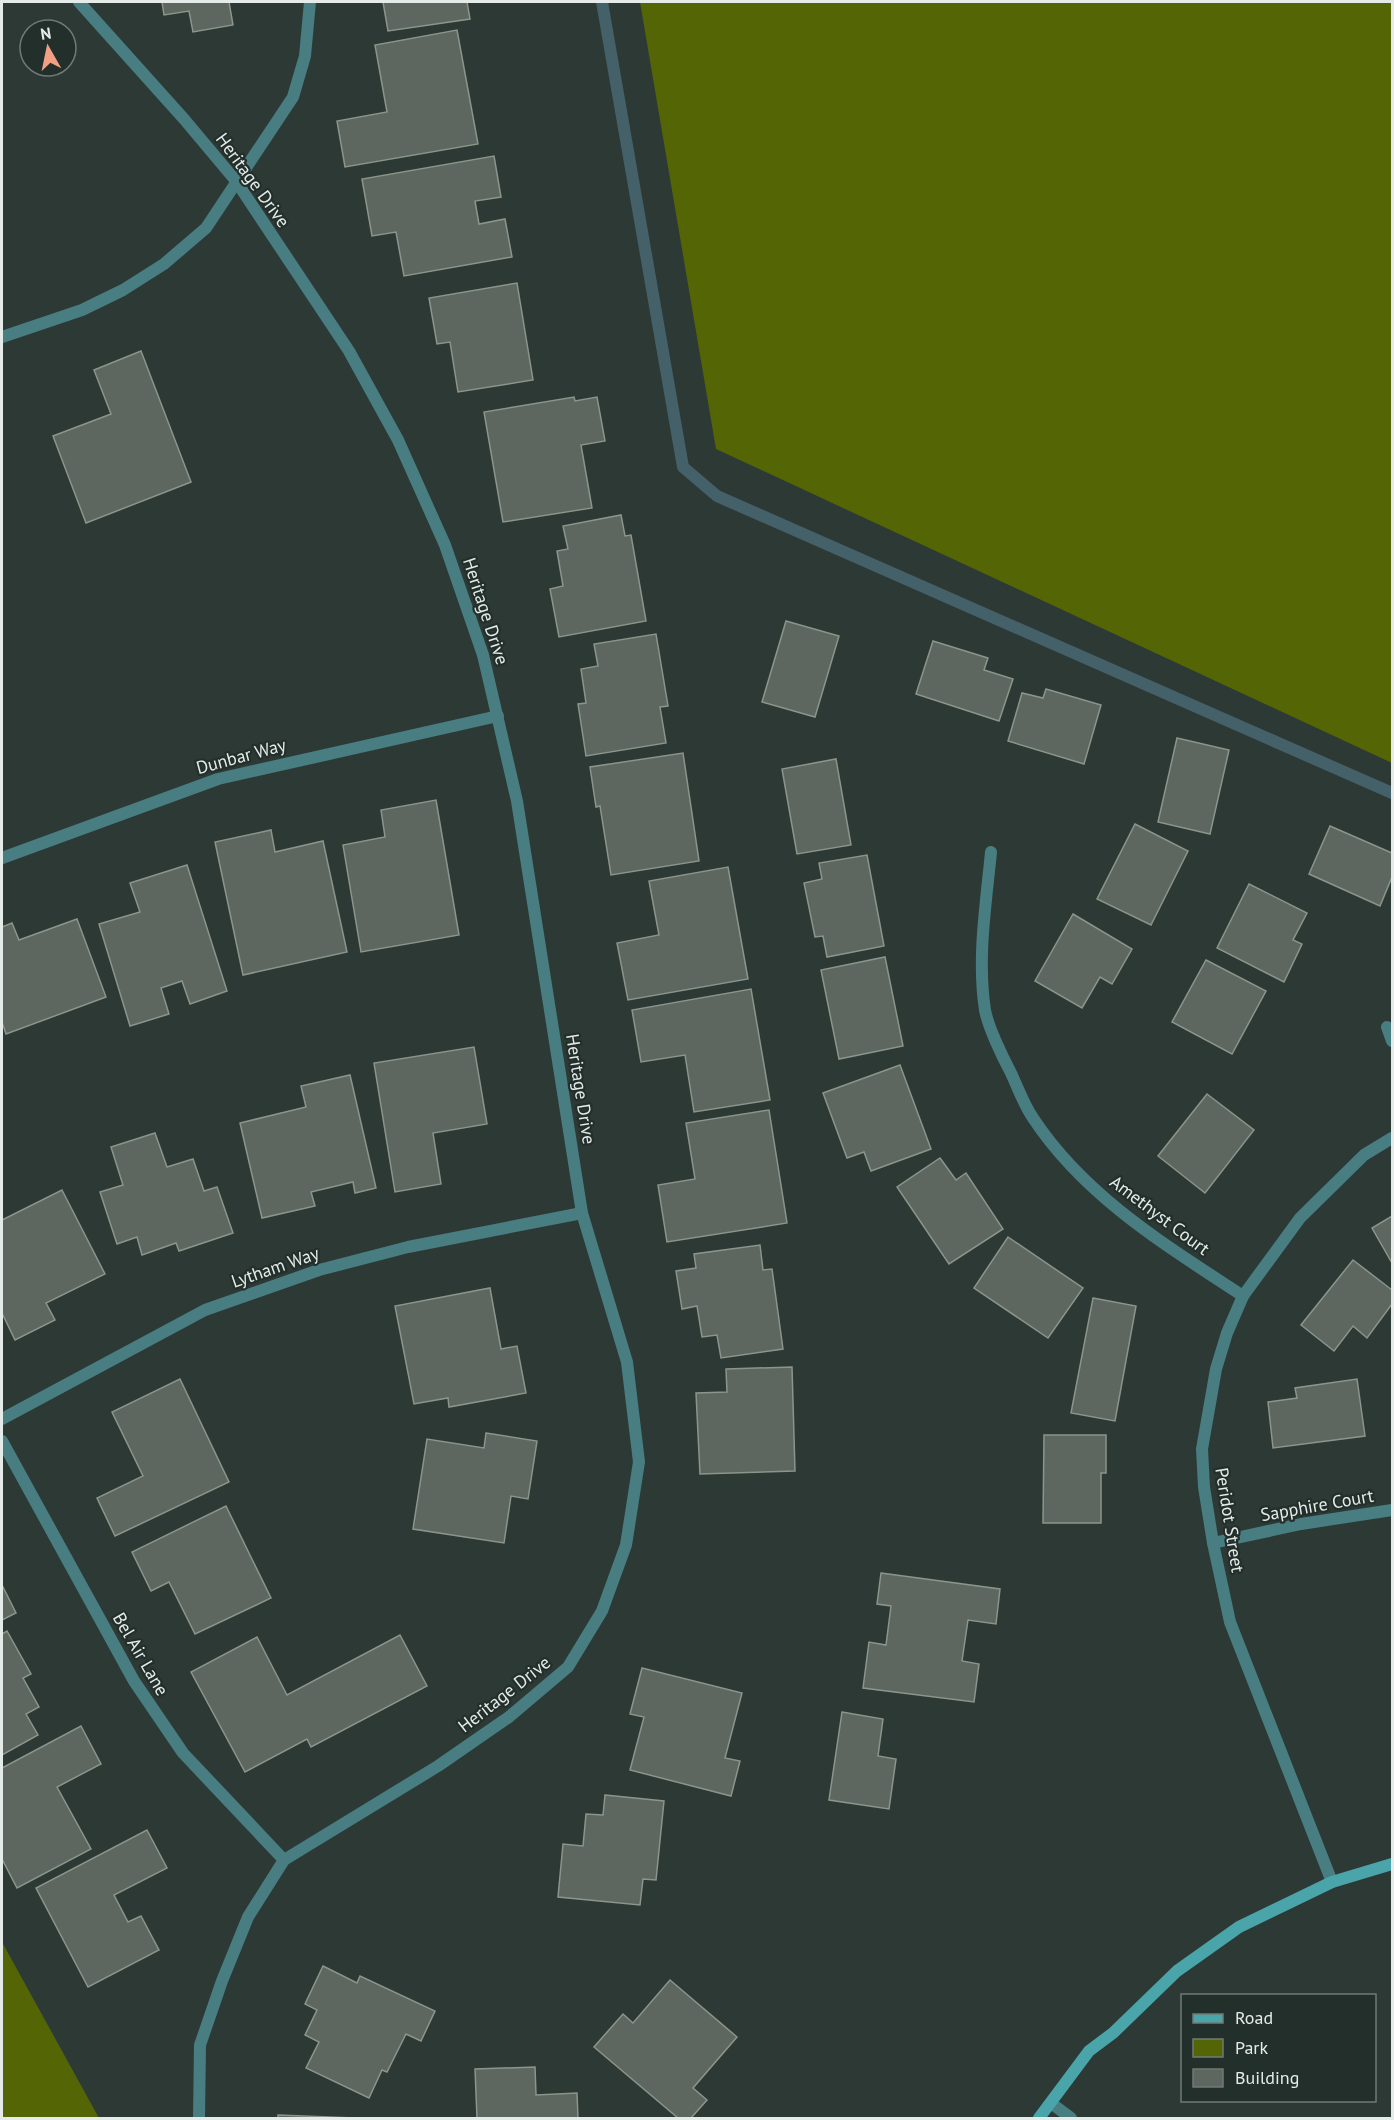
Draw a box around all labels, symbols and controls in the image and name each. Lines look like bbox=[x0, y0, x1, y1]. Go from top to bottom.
north arrow bbox=[18, 18, 78, 78]
text: N bbox=[39, 22, 52, 44]
street label: Heritage Drive bbox=[211, 128, 295, 232]
street label: Heritage Drive bbox=[458, 555, 514, 667]
street label: Dunbar Way bbox=[194, 733, 289, 779]
street label: Heritage Drive bbox=[561, 1032, 601, 1146]
street label: Amethyst Court bbox=[1106, 1170, 1214, 1260]
street label: Lytham Way bbox=[228, 1241, 323, 1293]
street label: Peridot Street bbox=[1210, 1466, 1250, 1574]
street label: Sapphire Court bbox=[1259, 1484, 1375, 1526]
street label: Bel Air Lane bbox=[108, 1608, 174, 1700]
street label: Heritage Drive bbox=[453, 1651, 555, 1737]
legend bbox=[1181, 1994, 1376, 2102]
text: Road bbox=[1235, 2006, 1273, 2029]
text: Park bbox=[1235, 2036, 1268, 2059]
text: Building bbox=[1235, 2066, 1299, 2089]

